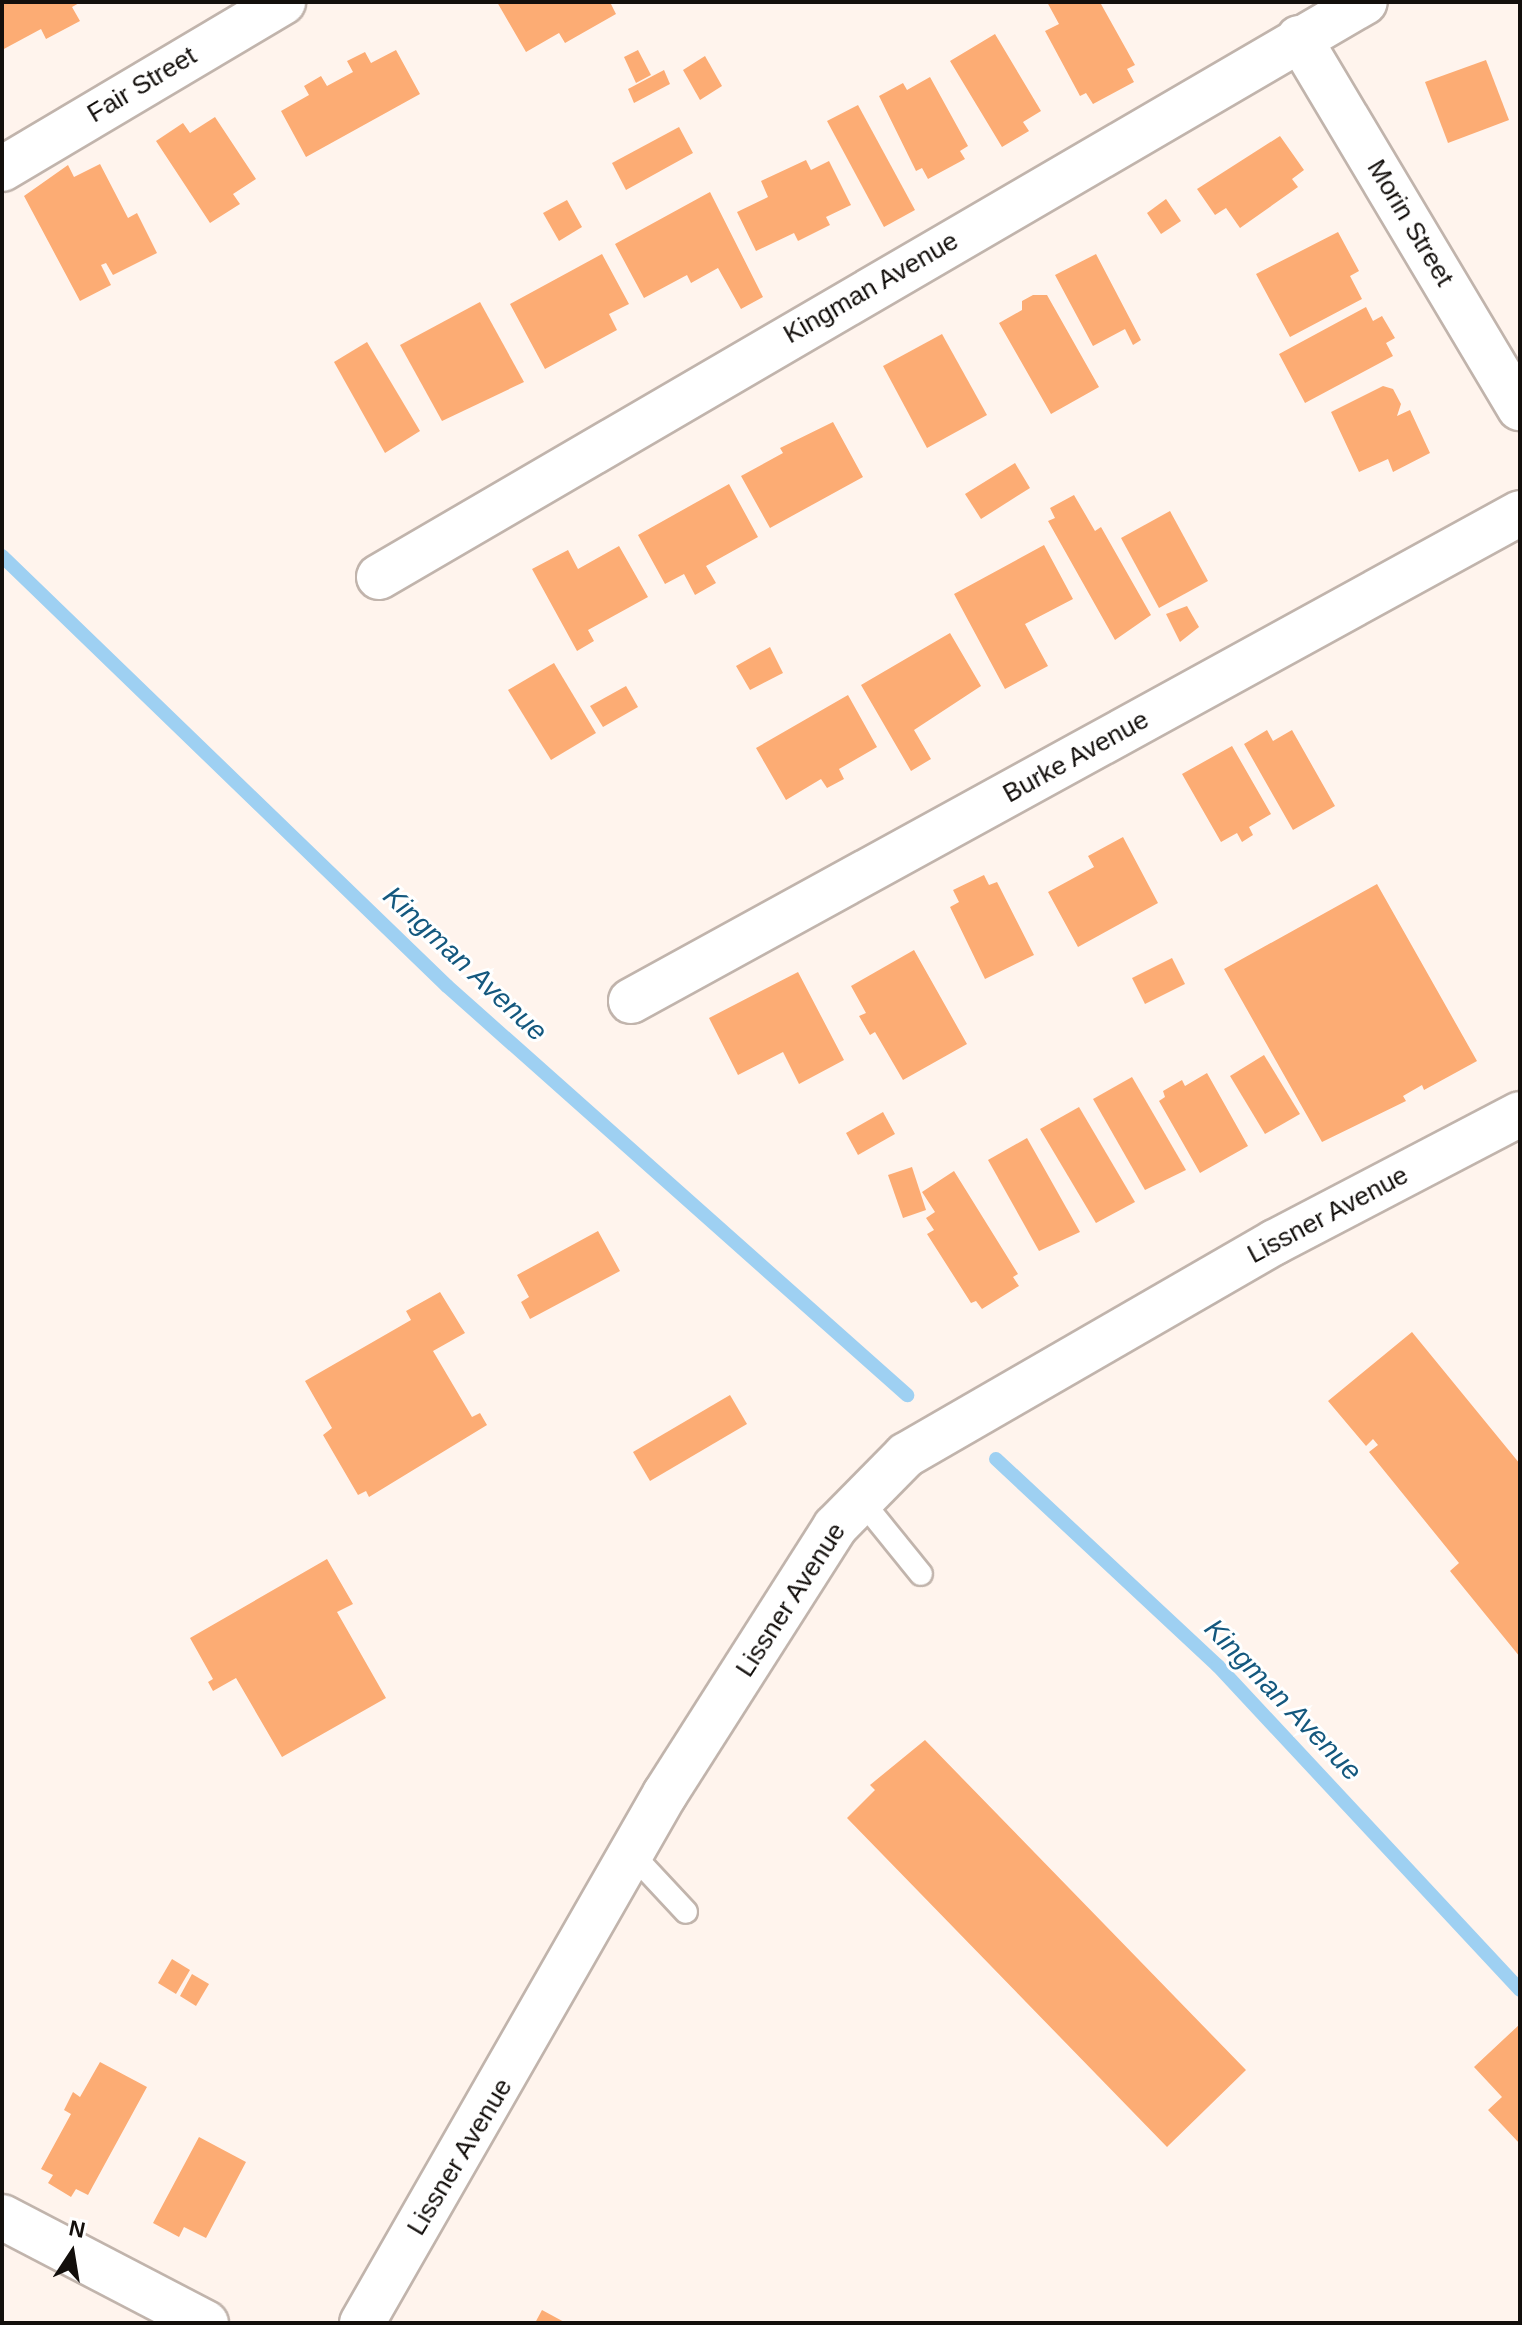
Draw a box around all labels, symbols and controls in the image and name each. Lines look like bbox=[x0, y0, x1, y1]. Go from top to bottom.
street label: Fair Street bbox=[82, 40, 202, 130]
street label: Morin Street bbox=[1360, 154, 1460, 292]
street label: Kingman Avenue bbox=[778, 225, 964, 351]
street label: Burke Avenue bbox=[997, 704, 1155, 810]
water label: Kingman Avenue bbox=[376, 879, 554, 1049]
street label: Lissner Avenue bbox=[1242, 1159, 1414, 1271]
street label: Lissner Avenue bbox=[729, 1517, 853, 1683]
water label: Kingman Avenue bbox=[1197, 1612, 1369, 1788]
street label: Lissner Avenue bbox=[401, 2072, 519, 2242]
north arrow bbox=[32, 2213, 112, 2293]
text: N bbox=[67, 2215, 87, 2243]

